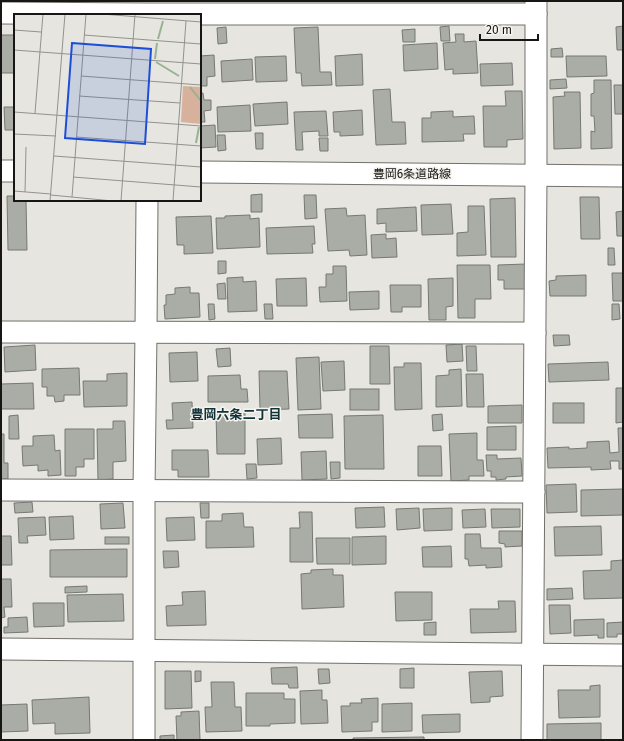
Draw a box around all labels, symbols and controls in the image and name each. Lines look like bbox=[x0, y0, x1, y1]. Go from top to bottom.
inset map bbox=[14, 14, 201, 201]
scale bar bbox=[480, 16, 538, 42]
text: 20 m bbox=[486, 23, 512, 37]
street label: 豊岡6条道路線 bbox=[373, 167, 451, 181]
district label: 豊岡六条二丁目 bbox=[190, 407, 282, 422]

